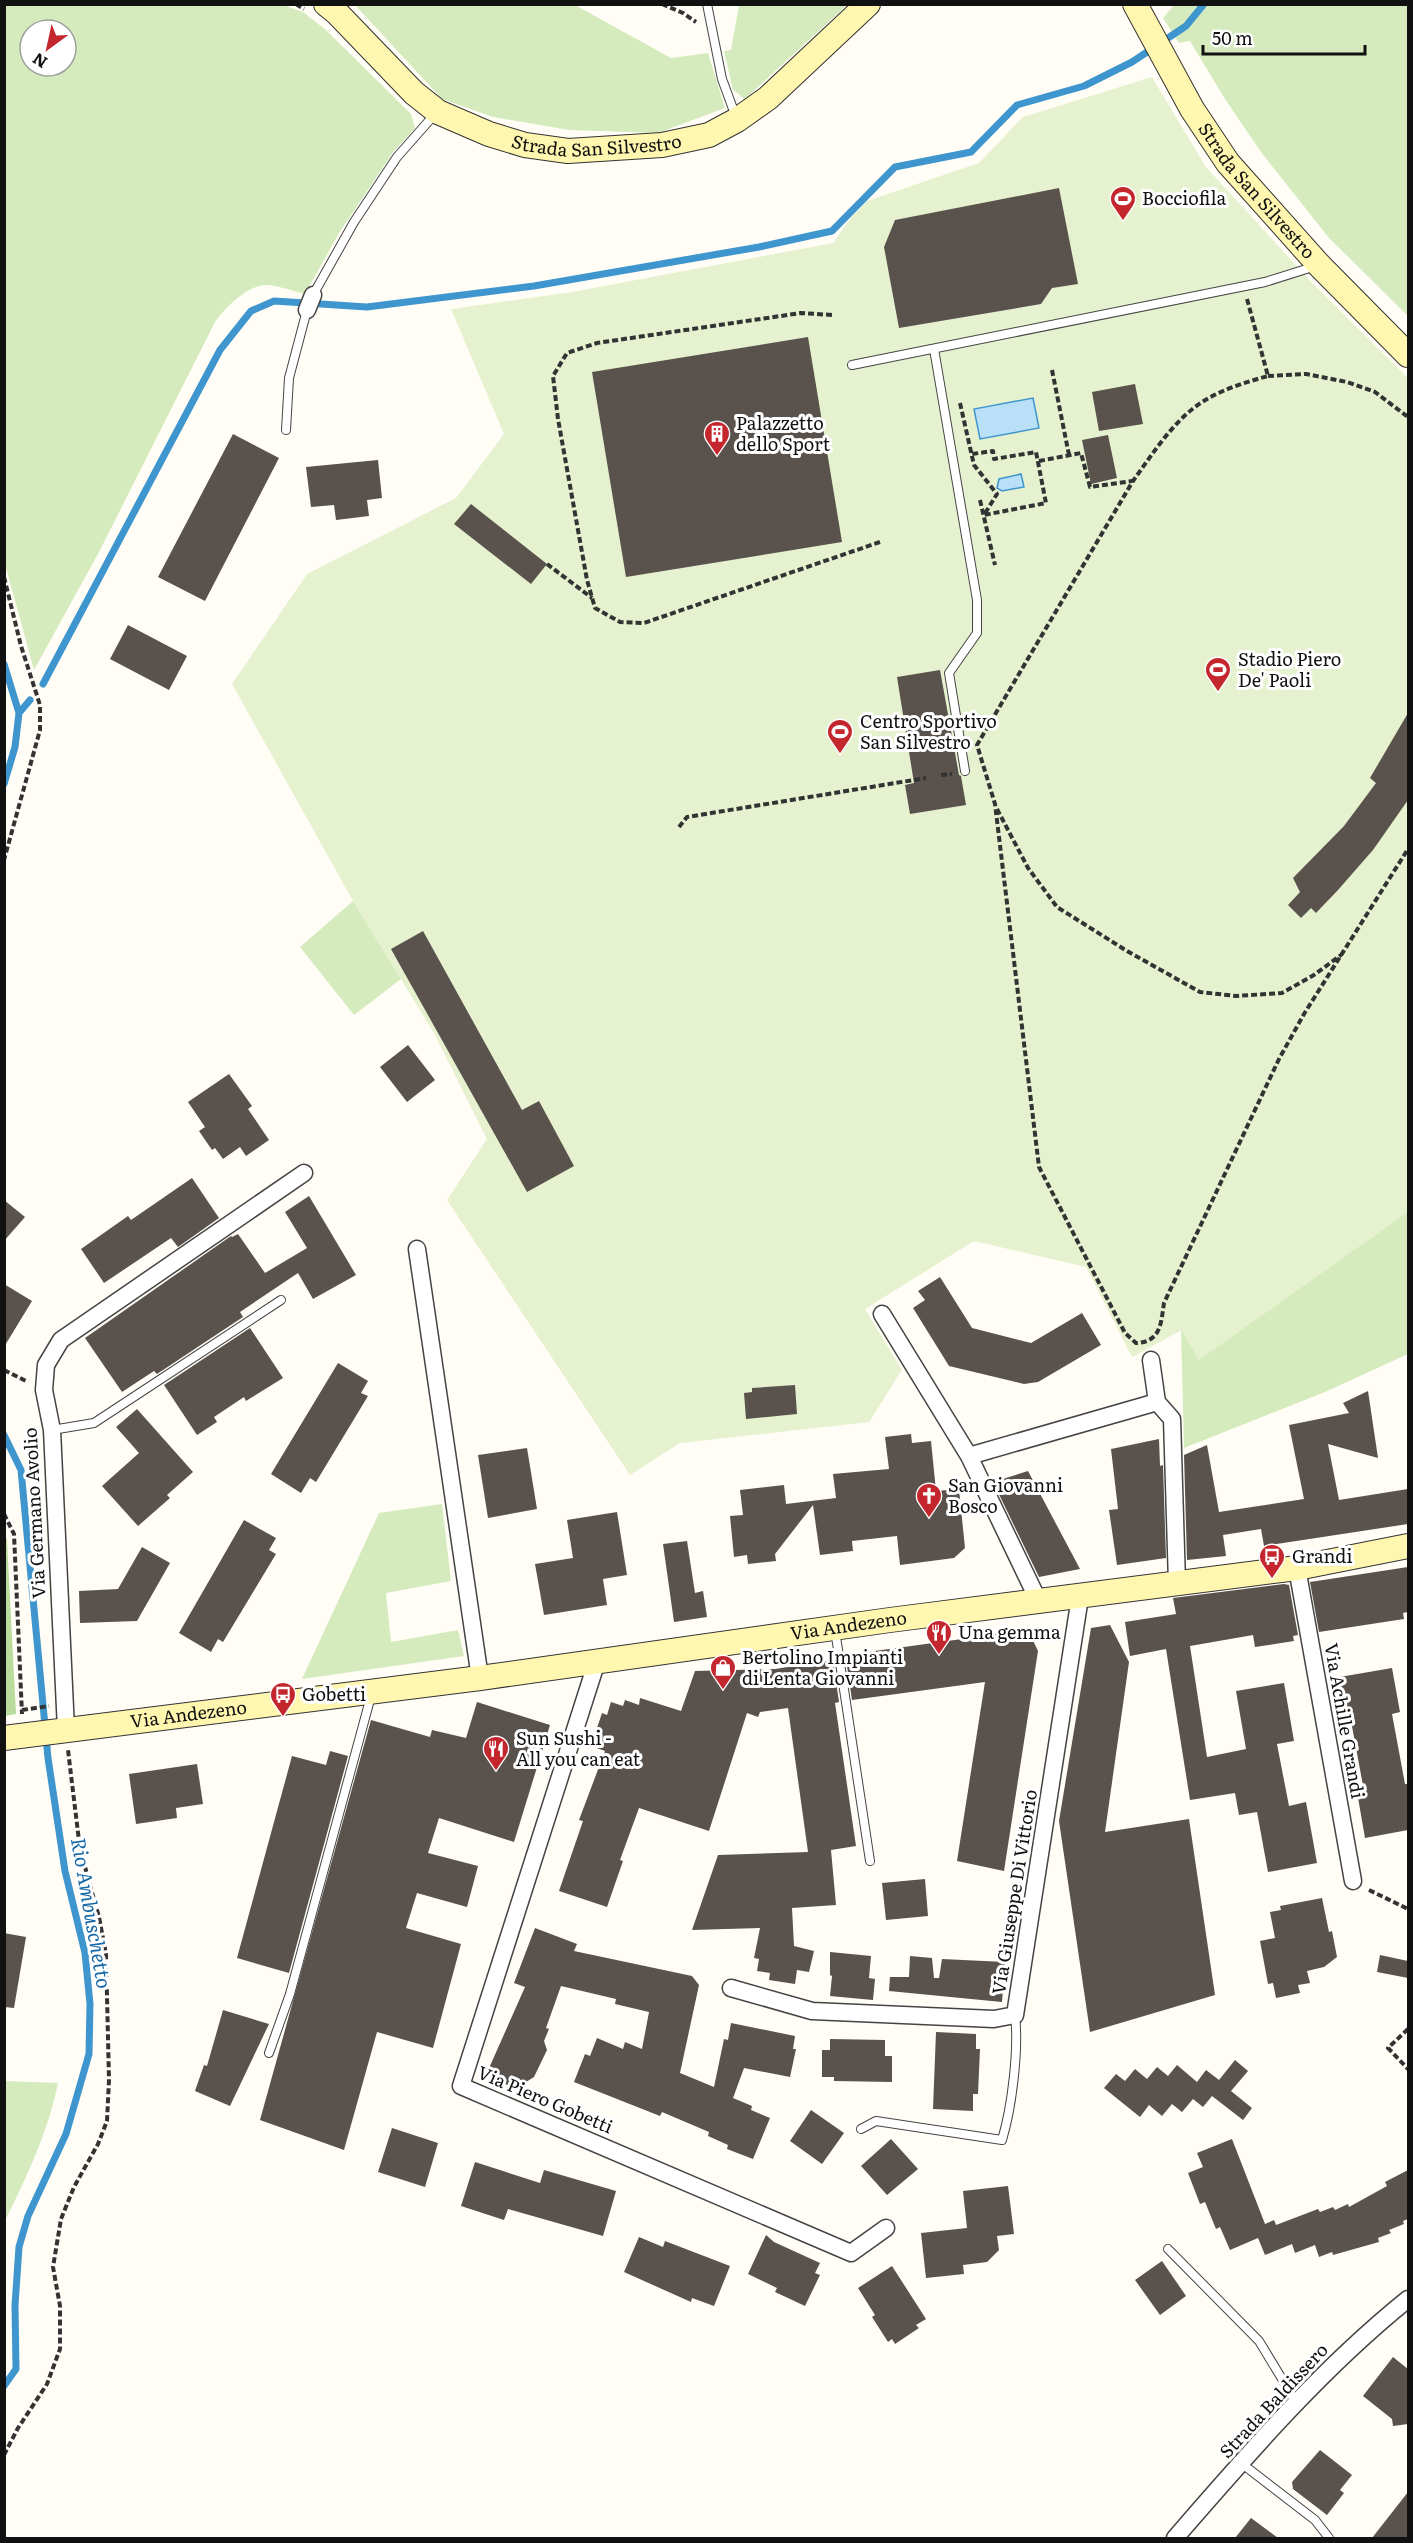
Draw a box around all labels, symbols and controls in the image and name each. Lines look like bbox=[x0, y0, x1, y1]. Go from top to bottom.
north arrow bbox=[18, 18, 78, 78]
scale bar bbox=[1203, 18, 1365, 56]
text: 50 m bbox=[1212, 24, 1253, 51]
text: N bbox=[27, 48, 51, 75]
street label: Strada San Silvestro bbox=[1193, 117, 1322, 264]
street label: Strada San Silvestro bbox=[509, 126, 684, 163]
sports icon: Bocciofila bbox=[1108, 184, 1138, 222]
place label: Bocciofila bbox=[1142, 184, 1226, 211]
place label: Palazzetto dello Sport bbox=[736, 409, 831, 457]
building icon: Palazzetto dello Sport bbox=[702, 419, 732, 457]
place label: Stadio Piero De' Paoli bbox=[1238, 645, 1341, 693]
sports icon: Stadio Piero De' Paoli bbox=[1203, 655, 1233, 693]
place label: Centro Sportivo San Silvestro bbox=[860, 707, 997, 755]
sports icon: Centro Sportivo San Silvestro bbox=[825, 717, 855, 755]
street label: Via Germano Avolio bbox=[16, 1427, 51, 1599]
place label: San Giovanni Bosco bbox=[948, 1471, 1063, 1519]
church icon: San Giovanni Bosco bbox=[914, 1481, 944, 1519]
bus stop icon: Grandi bbox=[1257, 1542, 1287, 1580]
place label: Grandi bbox=[1292, 1542, 1352, 1569]
street label: Via Andezeno bbox=[788, 1603, 908, 1646]
restaurant icon: Una gemma bbox=[924, 1618, 954, 1656]
place label: Una gemma bbox=[958, 1618, 1061, 1645]
street label: Via Achille Grandi bbox=[1319, 1641, 1372, 1801]
place label: Bertolino Impianti di Lenta Giovanni bbox=[742, 1643, 903, 1691]
shop icon: Bertolino Impianti di Lenta Giovanni bbox=[708, 1653, 738, 1691]
bus stop icon: Gobetti bbox=[268, 1680, 298, 1718]
place label: Gobetti bbox=[302, 1680, 366, 1707]
street label: Via Andezeno bbox=[128, 1693, 248, 1734]
place label: Sun Sushi - All you can eat bbox=[516, 1724, 641, 1772]
restaurant icon: Sun Sushi - All you can eat bbox=[481, 1734, 511, 1772]
street label: Via Giuseppe Di Vittorio bbox=[984, 1787, 1043, 1996]
water label: Rio Ambuschetto bbox=[65, 1835, 121, 1991]
street label: Via Piero Gobetti bbox=[474, 2058, 618, 2139]
street label: Strada Baldissero bbox=[1212, 2336, 1333, 2464]

